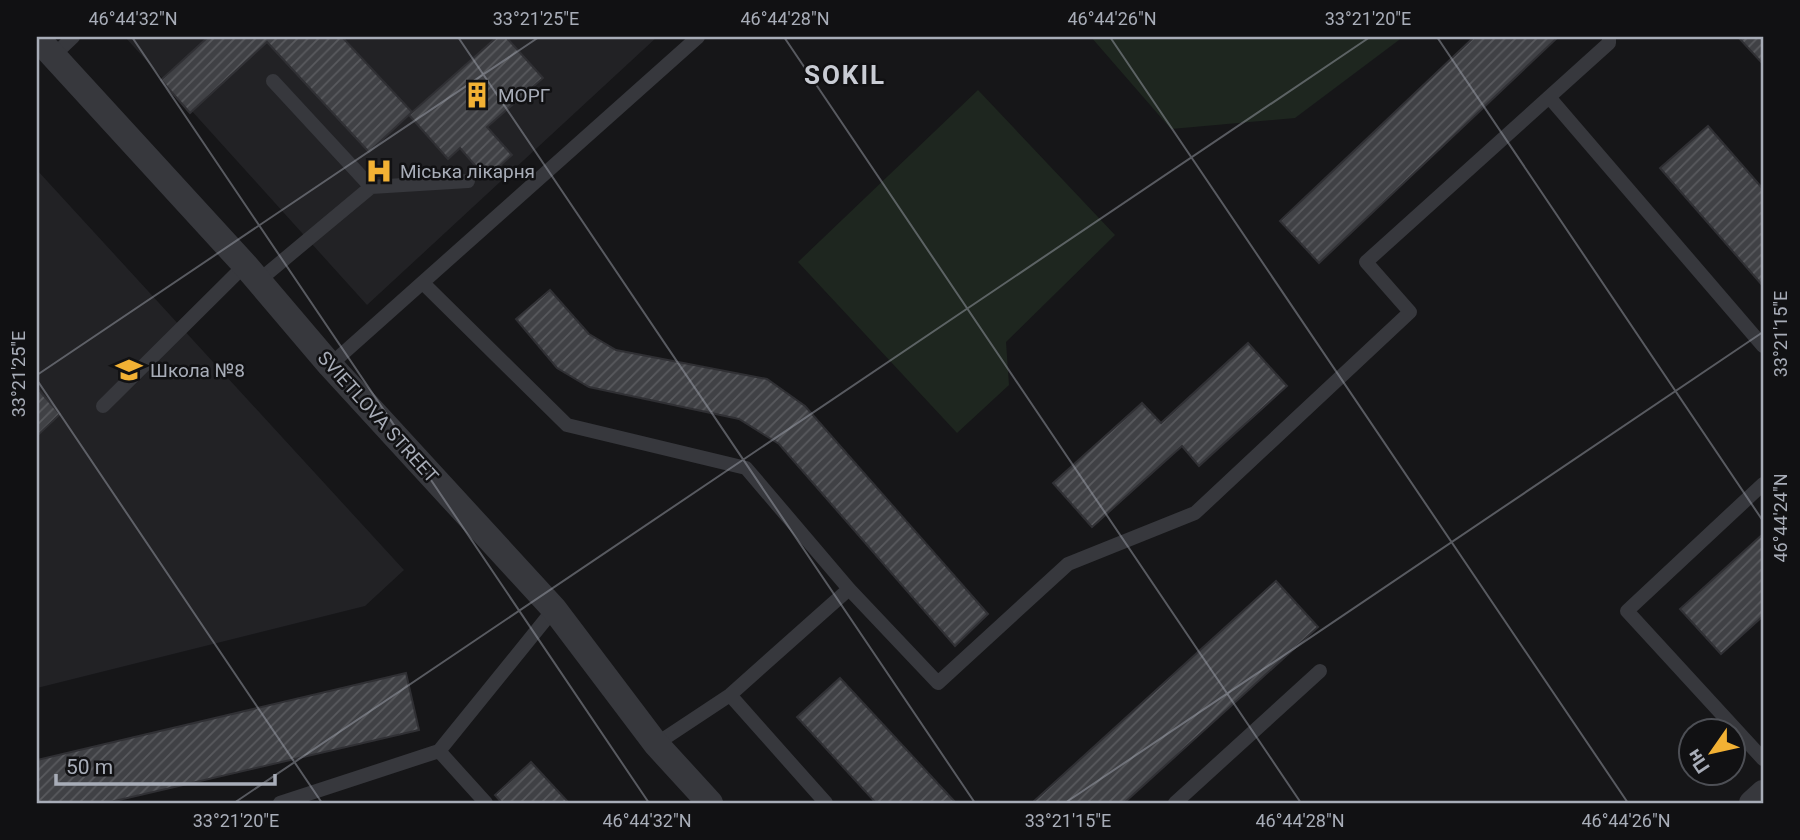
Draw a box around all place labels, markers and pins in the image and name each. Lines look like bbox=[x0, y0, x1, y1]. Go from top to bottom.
building icon: МОРГ bbox=[462, 80, 492, 110]
place label: МОРГ bbox=[498, 84, 550, 107]
hospital icon: Міська лікарня bbox=[364, 156, 394, 186]
place label: Міська лікарня bbox=[400, 160, 535, 183]
school or university icon: Школа №8 bbox=[114, 355, 144, 385]
place label: Школа №8 bbox=[150, 359, 245, 382]

